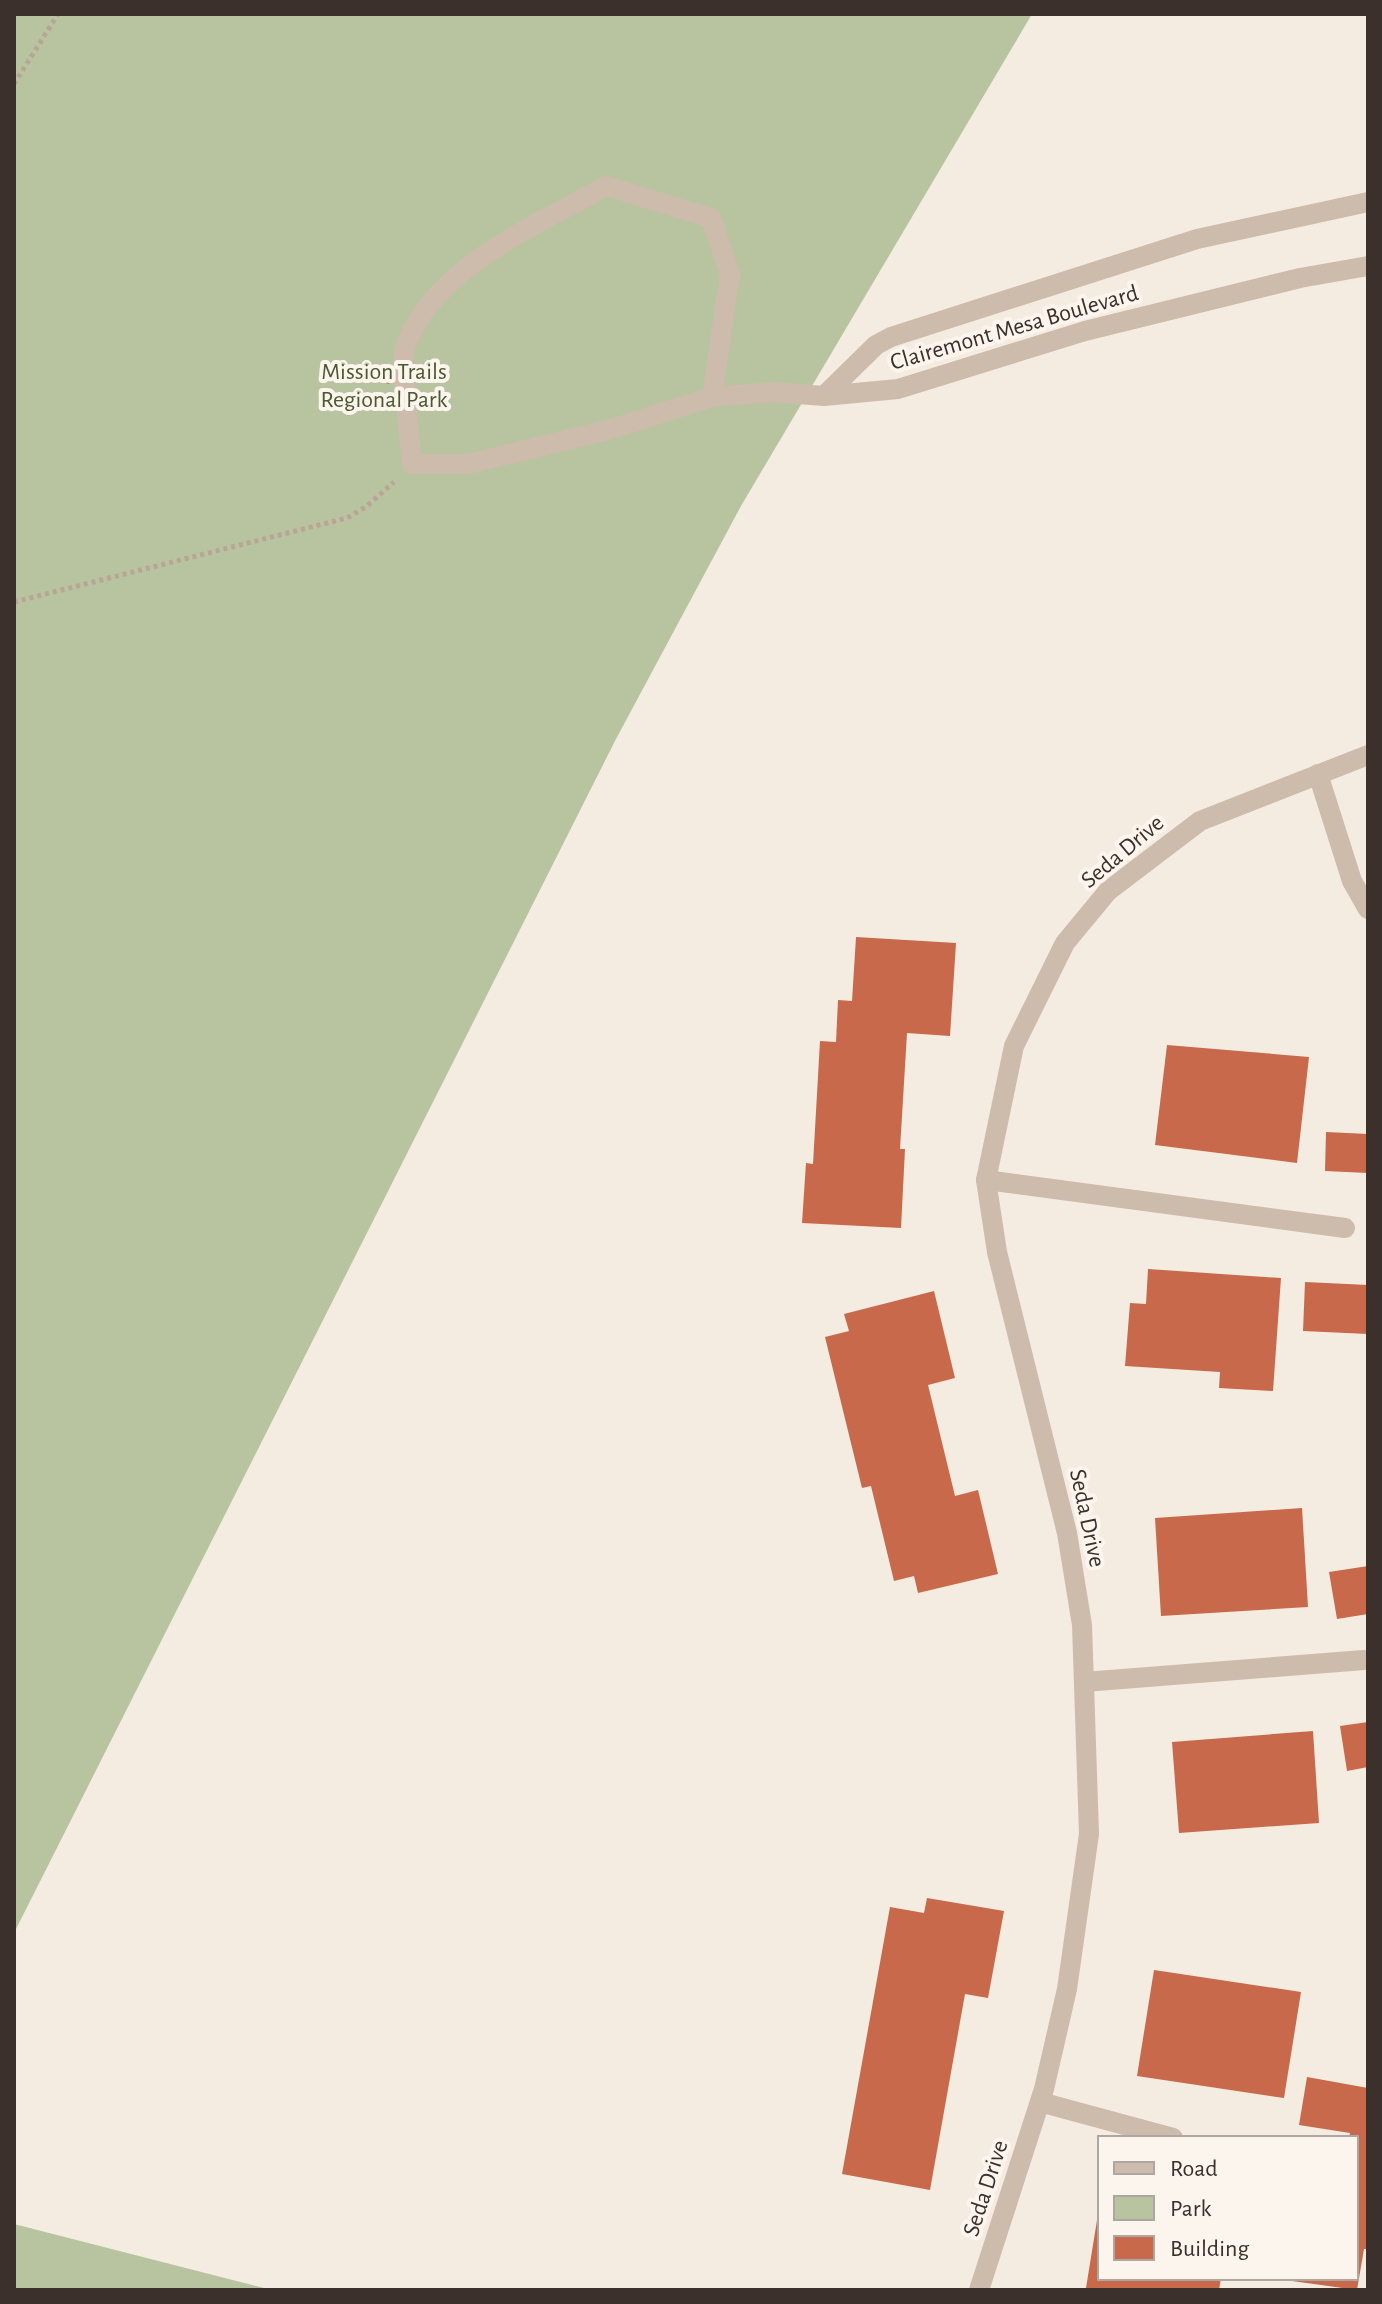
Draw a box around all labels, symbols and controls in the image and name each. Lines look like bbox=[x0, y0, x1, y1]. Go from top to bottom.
street label: Clairemont Mesa Boulevard bbox=[888, 281, 1141, 375]
park label: Mission Trails Regional Park bbox=[320, 360, 448, 412]
street label: Seda Drive bbox=[1077, 811, 1168, 893]
street label: Seda Drive bbox=[1065, 1467, 1109, 1569]
legend bbox=[1098, 2136, 1358, 2280]
street label: Seda Drive bbox=[959, 2137, 1013, 2239]
text: Road bbox=[1170, 2157, 1218, 2181]
text: Park bbox=[1170, 2197, 1211, 2221]
text: Building bbox=[1170, 2237, 1249, 2261]

